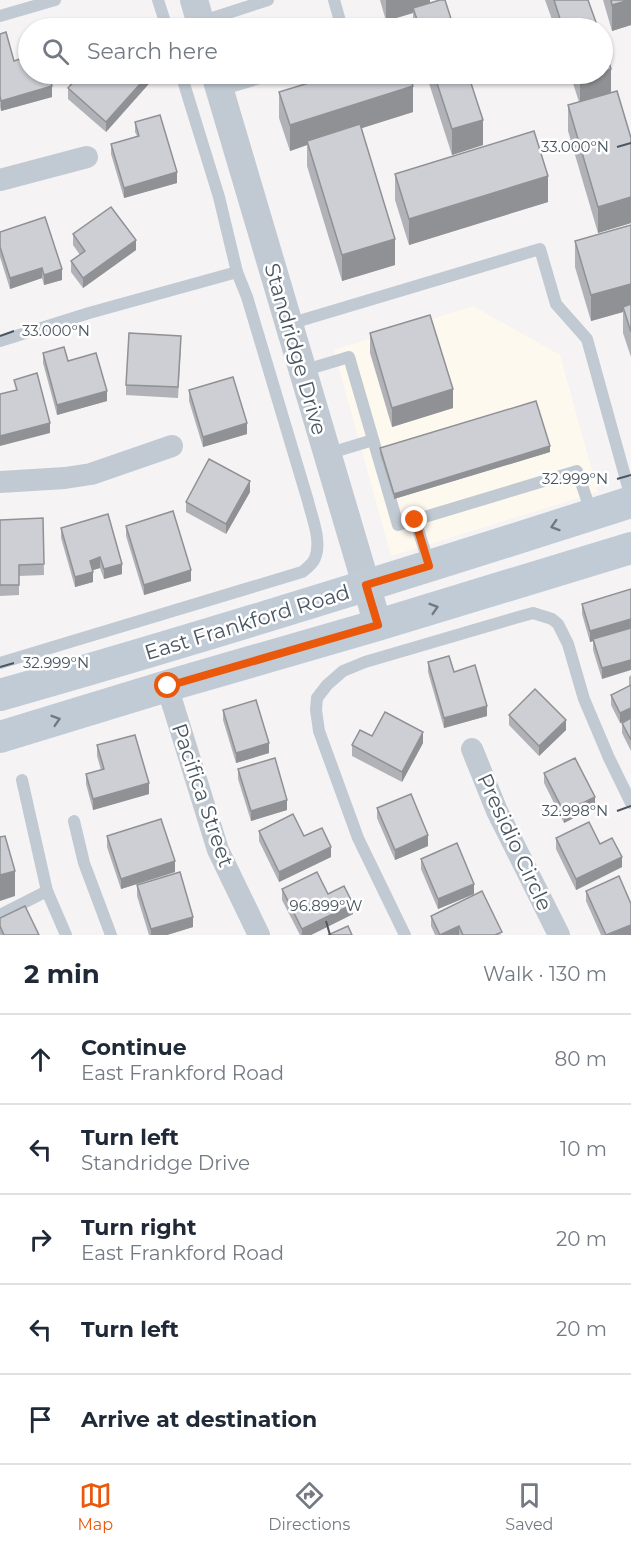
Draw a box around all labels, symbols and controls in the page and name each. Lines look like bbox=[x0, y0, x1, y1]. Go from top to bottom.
search box bbox=[18, 18, 613, 84]
icon: search bbox=[39, 35, 72, 68]
text: Search here bbox=[87, 38, 218, 65]
text: 33.000°N bbox=[541, 137, 609, 156]
street label: Standridge Drive bbox=[260, 260, 332, 438]
text: 33.000°N bbox=[22, 321, 90, 340]
text: 32.999°N bbox=[542, 469, 608, 488]
route end bbox=[401, 506, 427, 532]
one-way arrow bbox=[550, 519, 561, 531]
street label: East Frankford Road bbox=[141, 579, 353, 665]
one-way arrow bbox=[428, 603, 439, 615]
text: 32.999°N bbox=[23, 653, 89, 672]
route start bbox=[154, 672, 180, 698]
one-way arrow bbox=[50, 715, 61, 727]
street label: Pacifica Street bbox=[167, 720, 239, 870]
street label: Presidio Circle bbox=[472, 769, 558, 915]
text: 32.998°N bbox=[542, 801, 608, 820]
text: 96.899°W bbox=[290, 896, 363, 915]
text: 2 min bbox=[24, 958, 100, 990]
text: Walk · 130 m bbox=[483, 962, 607, 986]
text: Continue bbox=[81, 1034, 187, 1061]
icon: ahead bbox=[24, 1043, 57, 1076]
text: 80 m bbox=[555, 1047, 607, 1071]
text: East Frankford Road bbox=[81, 1061, 284, 1085]
text: Turn left bbox=[81, 1124, 179, 1151]
icon: left bbox=[24, 1133, 57, 1166]
text: 10 m bbox=[560, 1137, 607, 1161]
text: Standridge Drive bbox=[81, 1151, 250, 1175]
text: Turn right bbox=[81, 1214, 196, 1241]
icon: right bbox=[24, 1223, 57, 1256]
text: 20 m bbox=[556, 1227, 607, 1251]
text: East Frankford Road bbox=[81, 1241, 284, 1265]
icon: left bbox=[24, 1313, 57, 1346]
text: Turn left bbox=[81, 1316, 179, 1343]
text: 20 m bbox=[556, 1317, 607, 1341]
icon: arrive bbox=[24, 1403, 57, 1436]
text: Arrive at destination bbox=[81, 1406, 317, 1433]
tab: Map bbox=[78, 1479, 113, 1534]
tab: Directions bbox=[268, 1479, 350, 1534]
tab: Saved bbox=[505, 1479, 553, 1534]

